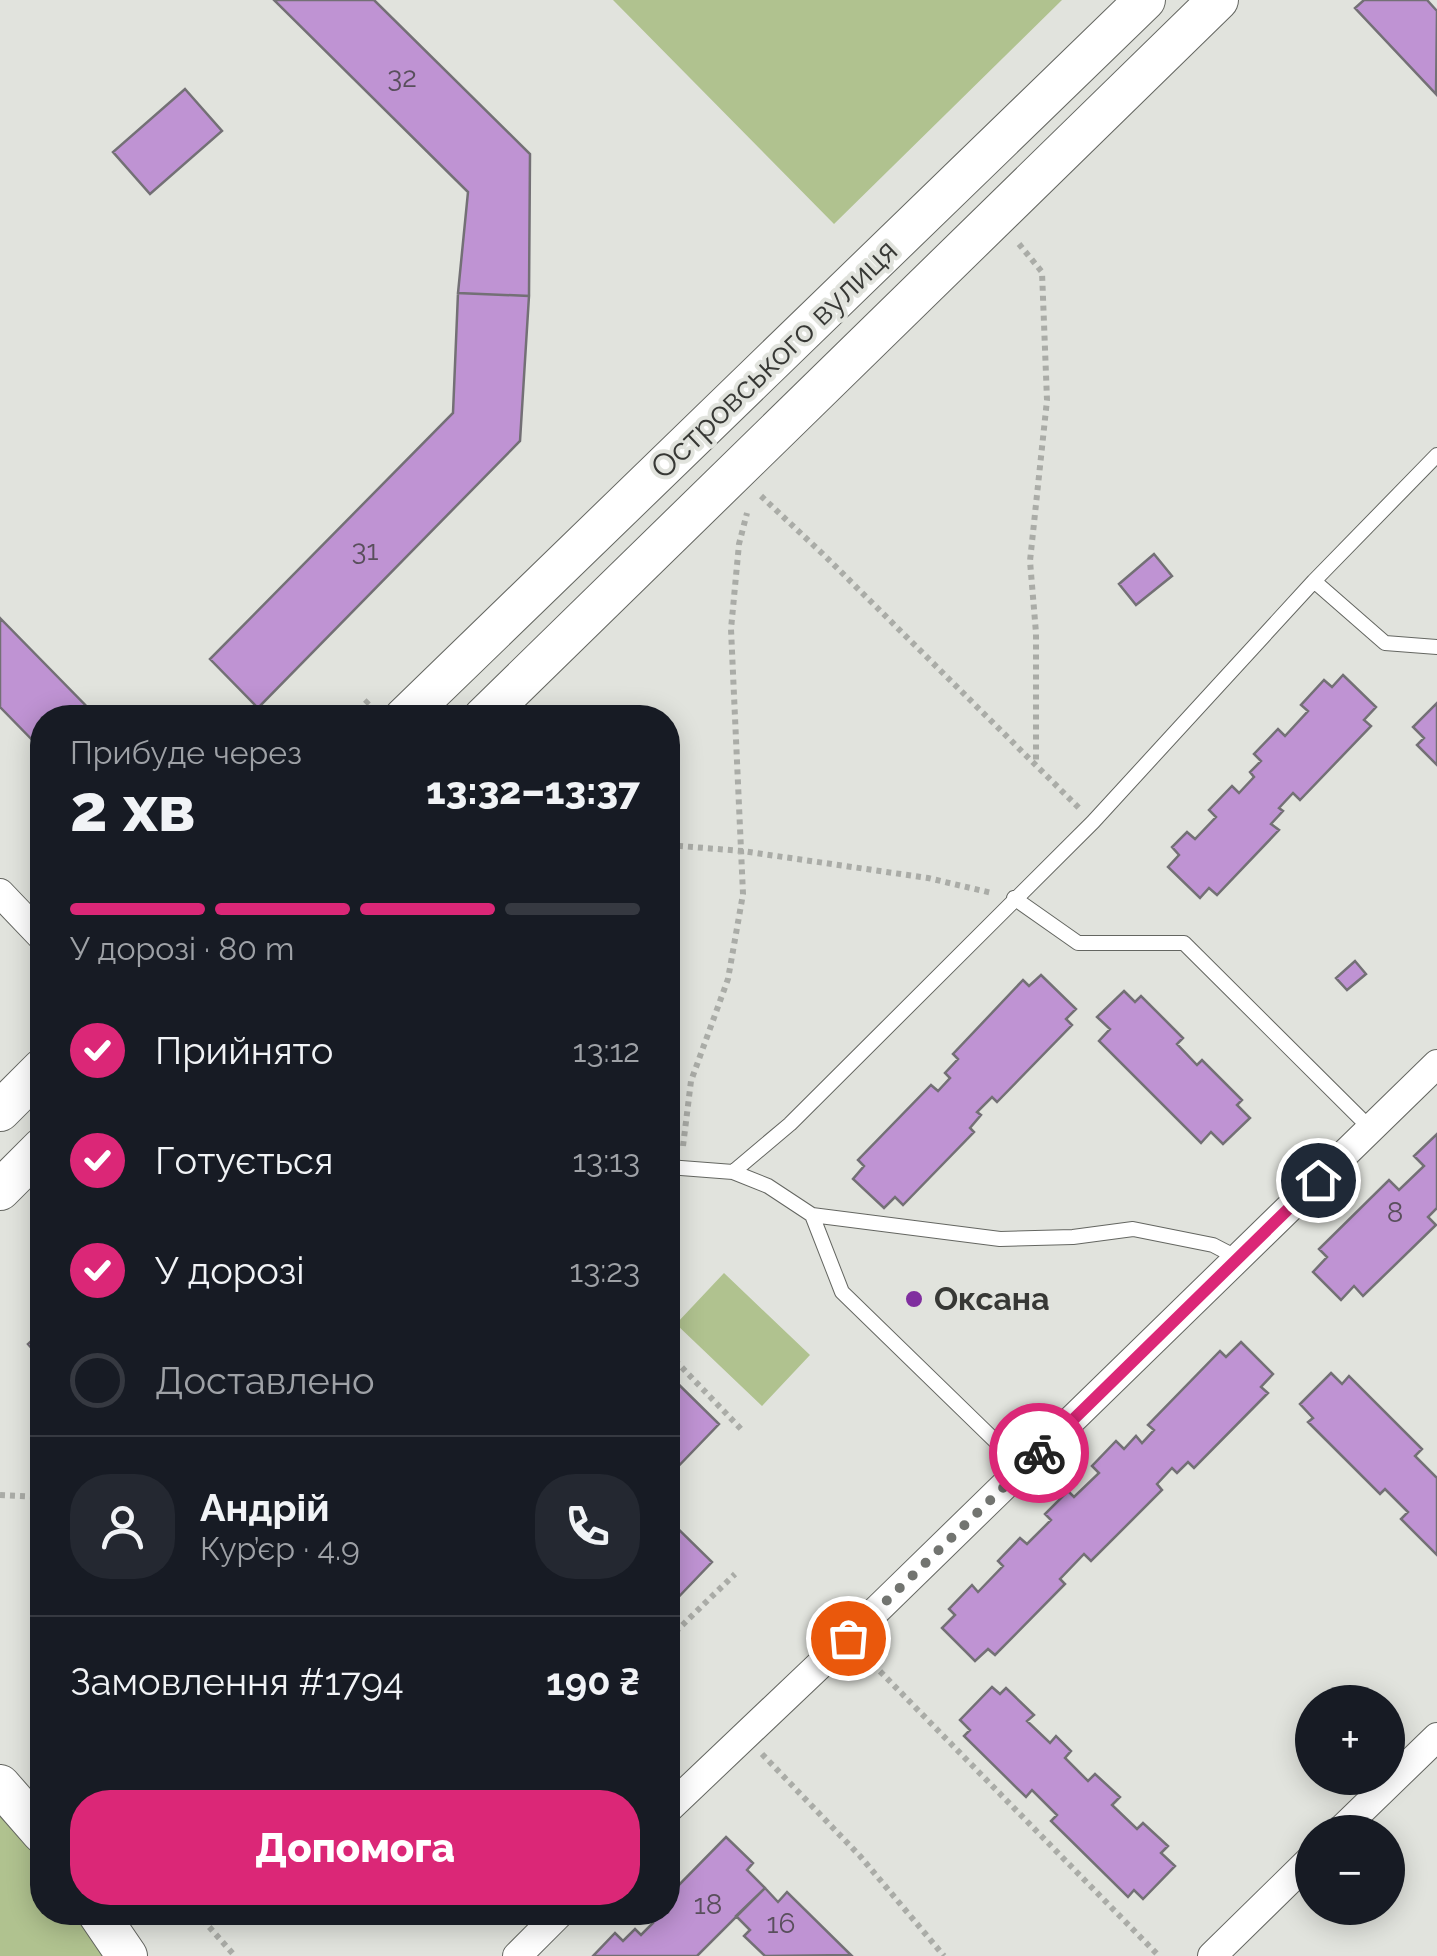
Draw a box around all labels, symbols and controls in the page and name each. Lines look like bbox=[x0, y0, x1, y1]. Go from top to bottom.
house number: 32 bbox=[387, 61, 417, 94]
street label: Островського вулиця bbox=[643, 232, 904, 486]
house number: 31 bbox=[352, 534, 378, 567]
text: Прибуде через bbox=[70, 734, 302, 771]
text: 13:32–13:37 bbox=[426, 768, 640, 813]
text: 2 хв bbox=[70, 770, 196, 846]
text: У дорозі · 80 m bbox=[70, 930, 294, 967]
icon: check bbox=[70, 1023, 125, 1078]
text: Прийнято bbox=[155, 1028, 333, 1073]
text: 13:12 bbox=[573, 1032, 640, 1069]
icon: check bbox=[70, 1133, 125, 1188]
text: Готується bbox=[155, 1138, 334, 1183]
pin bbox=[1276, 1138, 1361, 1223]
text: 13:13 bbox=[572, 1142, 640, 1179]
icon: home bbox=[1291, 1153, 1346, 1208]
house number: 8 bbox=[1387, 1196, 1403, 1229]
icon: check bbox=[70, 1243, 125, 1298]
text: У дорозі bbox=[155, 1248, 305, 1293]
text: 13:23 bbox=[569, 1252, 640, 1289]
place label: Оксана bbox=[934, 1280, 1050, 1317]
marker: Оксана bbox=[903, 1288, 925, 1310]
text: Доставлено bbox=[155, 1358, 375, 1403]
courier bbox=[989, 1403, 1089, 1503]
icon: bike bbox=[1012, 1426, 1067, 1481]
button: person bbox=[70, 1474, 175, 1579]
button: phone bbox=[535, 1474, 640, 1579]
text: Андрій bbox=[200, 1485, 330, 1530]
text: Кур’єр · 4.9 bbox=[200, 1530, 360, 1567]
pin bbox=[806, 1596, 891, 1681]
icon: bag bbox=[821, 1611, 876, 1666]
text: Замовлення #1794 bbox=[70, 1659, 404, 1704]
text: 190 ₴ bbox=[546, 1659, 640, 1704]
map controls bbox=[1295, 1685, 1405, 1925]
button: + bbox=[1295, 1685, 1405, 1795]
button: Допомога bbox=[70, 1790, 640, 1905]
button: − bbox=[1295, 1815, 1405, 1925]
house number: 18 bbox=[694, 1888, 722, 1921]
house number: 16 bbox=[767, 1907, 795, 1940]

